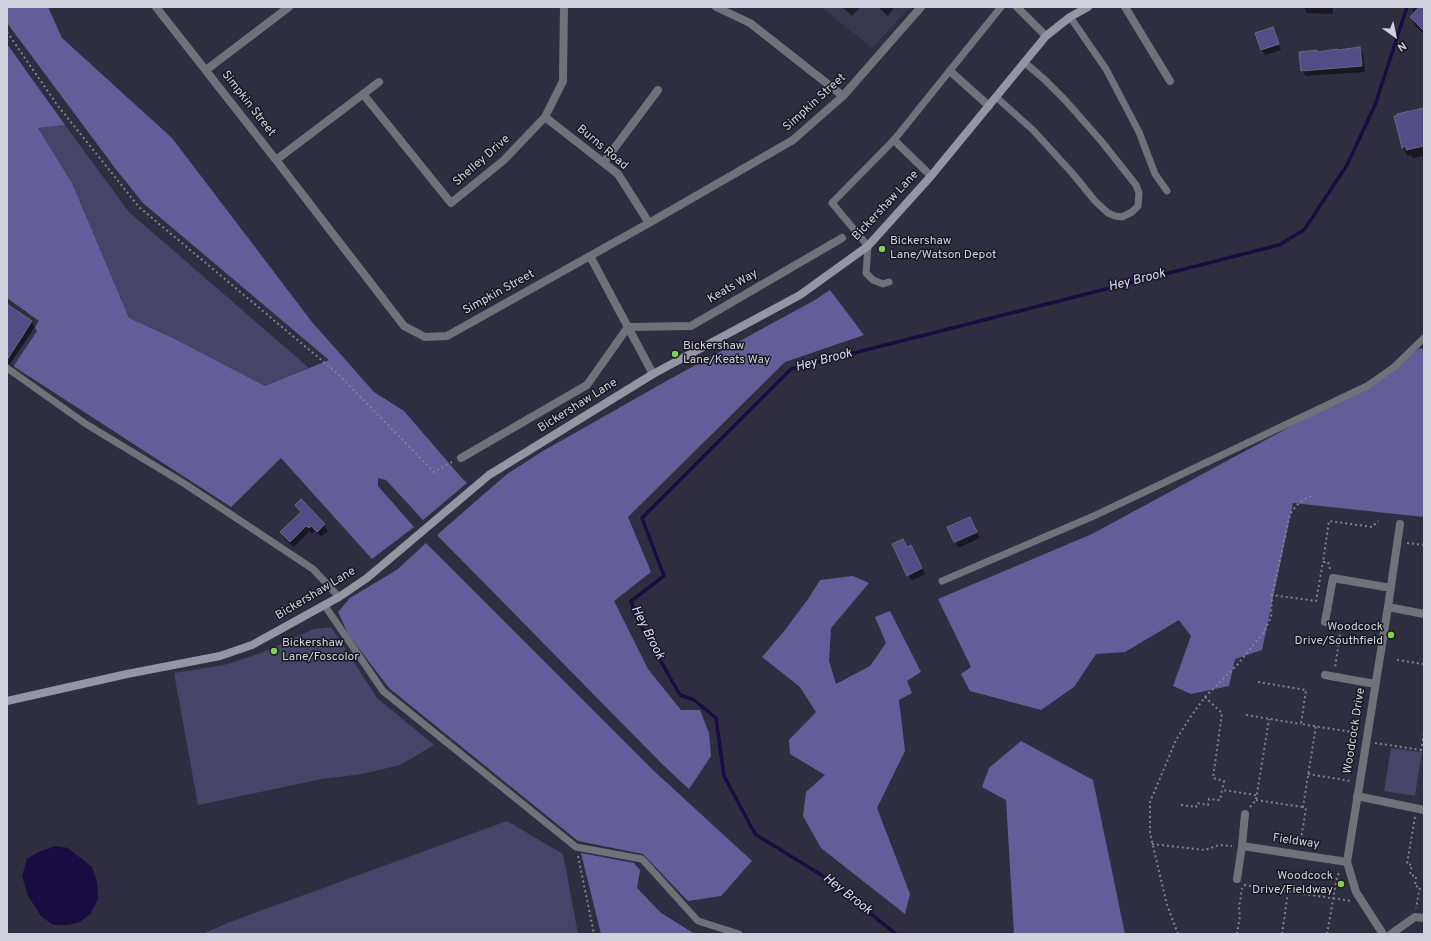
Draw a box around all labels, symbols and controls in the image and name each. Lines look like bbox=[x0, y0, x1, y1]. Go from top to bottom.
north arrow bbox=[1375, 16, 1415, 56]
text: N bbox=[1394, 38, 1409, 54]
street label: Simpkin Street bbox=[218, 68, 278, 140]
street label: Simpkin Street bbox=[781, 71, 849, 135]
street label: Burns Road bbox=[574, 122, 630, 174]
street label: Shelley Drive bbox=[451, 132, 513, 190]
street label: Bickershaw Lane bbox=[850, 168, 922, 244]
place label: Bickershaw Lane/Watson Depot bbox=[890, 235, 997, 263]
marker: Bickershaw Lane/Watson Depot bbox=[877, 244, 887, 254]
water label: Hey Brook bbox=[1107, 266, 1167, 296]
street label: Simpkin Street bbox=[461, 267, 537, 319]
street label: Keats Way bbox=[705, 267, 761, 307]
place label: Bickershaw Lane/Keats Way bbox=[683, 340, 770, 368]
water label: Hey Brook bbox=[794, 346, 854, 376]
marker: Bickershaw Lane/Keats Way bbox=[670, 349, 680, 359]
street label: Bickershaw Lane bbox=[536, 376, 620, 436]
street label: Bickershaw Lane bbox=[273, 564, 359, 624]
water label: Hey Brook bbox=[627, 604, 667, 662]
place label: Woodcock Drive/Southfield bbox=[1295, 621, 1383, 649]
marker: Woodcock Drive/Southfield bbox=[1386, 630, 1396, 640]
place label: Bickershaw Lane/Foscolor bbox=[282, 637, 359, 665]
marker: Bickershaw Lane/Foscolor bbox=[269, 646, 279, 656]
street label: Woodcock Drive bbox=[1341, 687, 1369, 775]
street label: Fieldway bbox=[1272, 832, 1320, 852]
place label: Woodcock Drive/Fieldway bbox=[1252, 870, 1333, 898]
water label: Hey Brook bbox=[819, 871, 875, 919]
marker: Woodcock Drive/Fieldway bbox=[1336, 879, 1346, 889]

